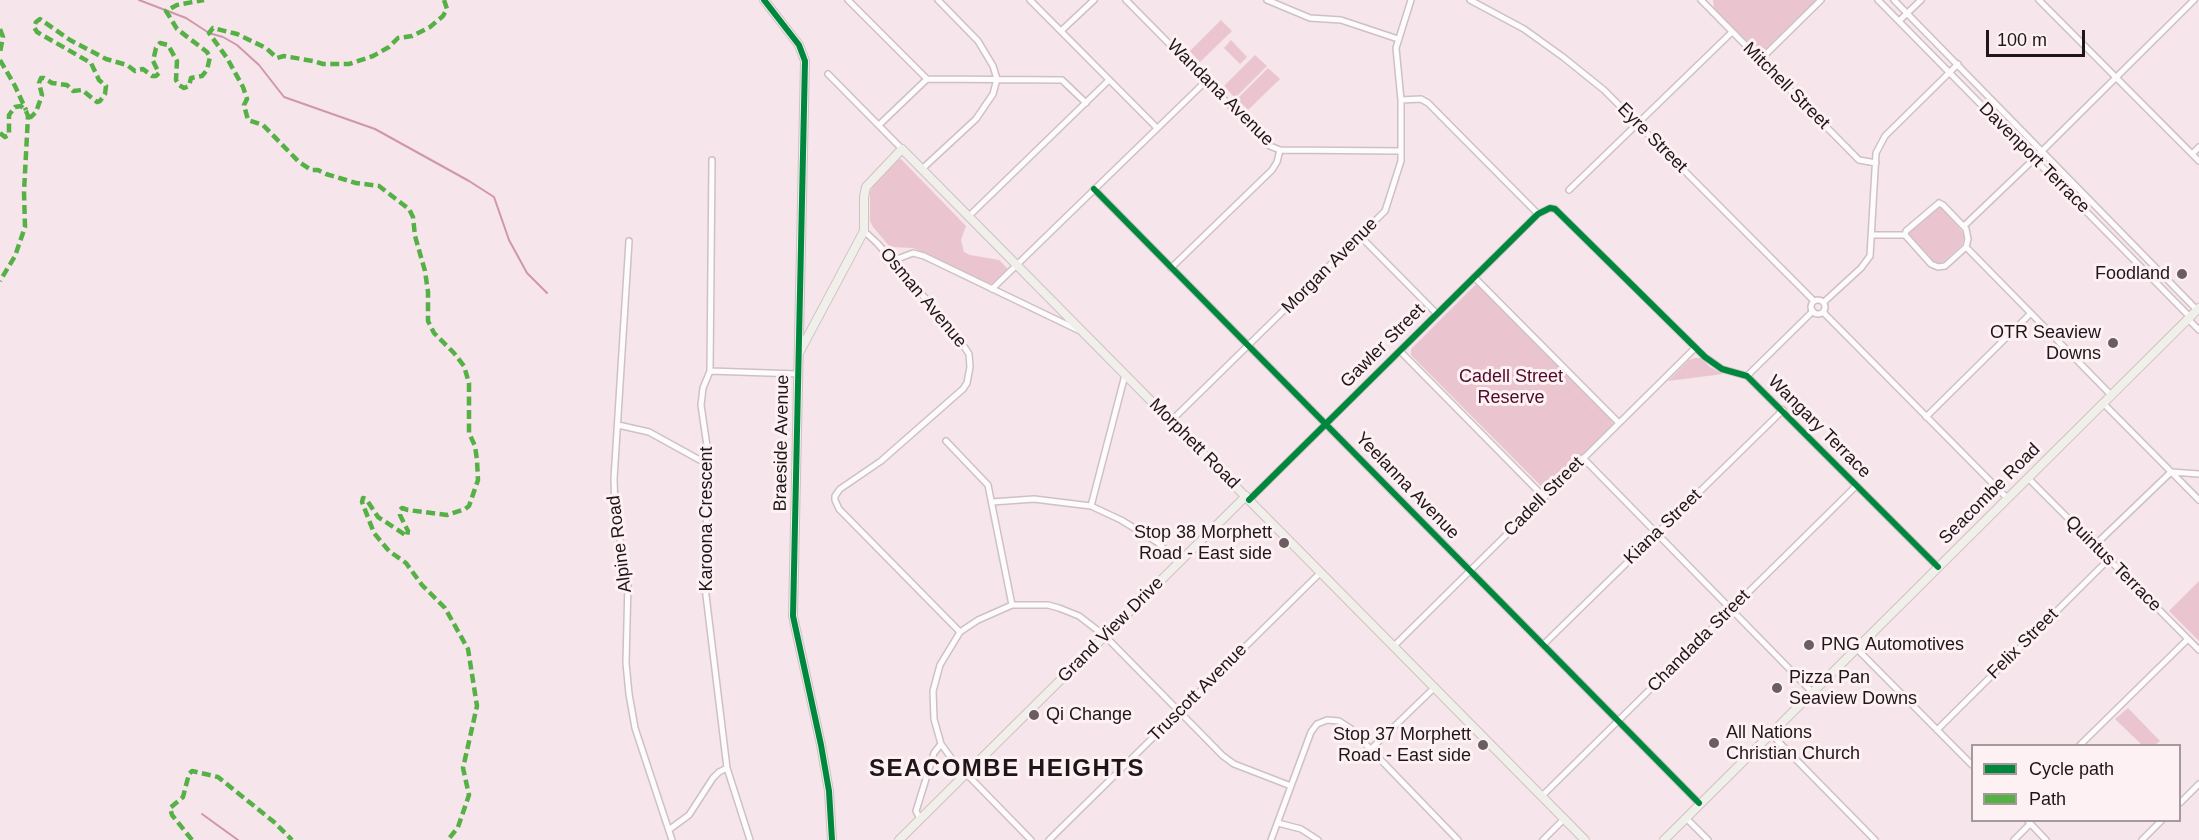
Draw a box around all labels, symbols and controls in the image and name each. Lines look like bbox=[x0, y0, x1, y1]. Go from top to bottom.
scale bar bbox=[1989, 18, 2088, 56]
text: 100 m bbox=[1997, 30, 2047, 50]
street label: Wandana Avenue bbox=[1162, 35, 1278, 151]
street label: Mitchell Street bbox=[1738, 38, 1834, 134]
street label: Davenport Terrace bbox=[1974, 98, 2094, 218]
street label: Eyre Street bbox=[1613, 99, 1691, 177]
street label: Morgan Avenue bbox=[1278, 214, 1382, 318]
street label: Osman Avenue bbox=[875, 244, 971, 352]
place label: Foodland bbox=[2095, 263, 2170, 285]
marker: Foodland bbox=[2175, 267, 2189, 281]
street label: Gawler Street bbox=[1336, 299, 1430, 393]
place label: OTR Seaview Downs bbox=[1990, 322, 2101, 364]
marker: OTR Seaview Downs bbox=[2106, 336, 2120, 350]
park label: Cadell Street Reserve bbox=[1459, 366, 1563, 409]
street label: Wangary Terrace bbox=[1763, 371, 1875, 483]
street label: Braeside Avenue bbox=[770, 374, 794, 512]
street label: Morphett Road bbox=[1144, 394, 1244, 494]
street label: Yeelanna Avenue bbox=[1351, 428, 1463, 544]
street label: Seacombe Road bbox=[1935, 439, 2045, 549]
street label: Karoona Crescent bbox=[696, 446, 718, 592]
street label: Cadell Street bbox=[1500, 453, 1588, 541]
street label: Kiana Street bbox=[1620, 485, 1706, 569]
street label: Alpine Road bbox=[603, 494, 637, 594]
street label: Quintus Terrace bbox=[2060, 511, 2166, 617]
place label: Stop 38 Morphett Road - East side bbox=[1134, 522, 1272, 564]
marker: Stop 38 Morphett Road - East side bbox=[1277, 536, 1291, 550]
street label: Grand View Drive bbox=[1054, 573, 1168, 687]
street label: Chandada Street bbox=[1643, 585, 1755, 697]
street label: Felix Street bbox=[1983, 604, 2063, 684]
place label: PNG Automotives bbox=[1821, 634, 1964, 656]
marker: PNG Automotives bbox=[1802, 638, 1816, 652]
street label: Truscott Avenue bbox=[1144, 639, 1252, 747]
place label: Pizza Pan Seaview Downs bbox=[1789, 667, 1917, 710]
marker: Pizza Pan Seaview Downs bbox=[1770, 681, 1784, 695]
place label: Qi Change bbox=[1046, 704, 1132, 726]
marker: Qi Change bbox=[1027, 708, 1041, 722]
place label: All Nations Christian Church bbox=[1726, 722, 1860, 764]
place label: Stop 37 Morphett Road - East side bbox=[1333, 724, 1471, 766]
marker: All Nations Christian Church bbox=[1707, 736, 1721, 750]
marker: Stop 37 Morphett Road - East side bbox=[1476, 738, 1490, 752]
legend bbox=[1971, 744, 2181, 822]
district label: SEACOMBE HEIGHTS bbox=[869, 755, 1145, 783]
text: Cycle path bbox=[2029, 759, 2114, 779]
text: Path bbox=[2029, 789, 2066, 809]

